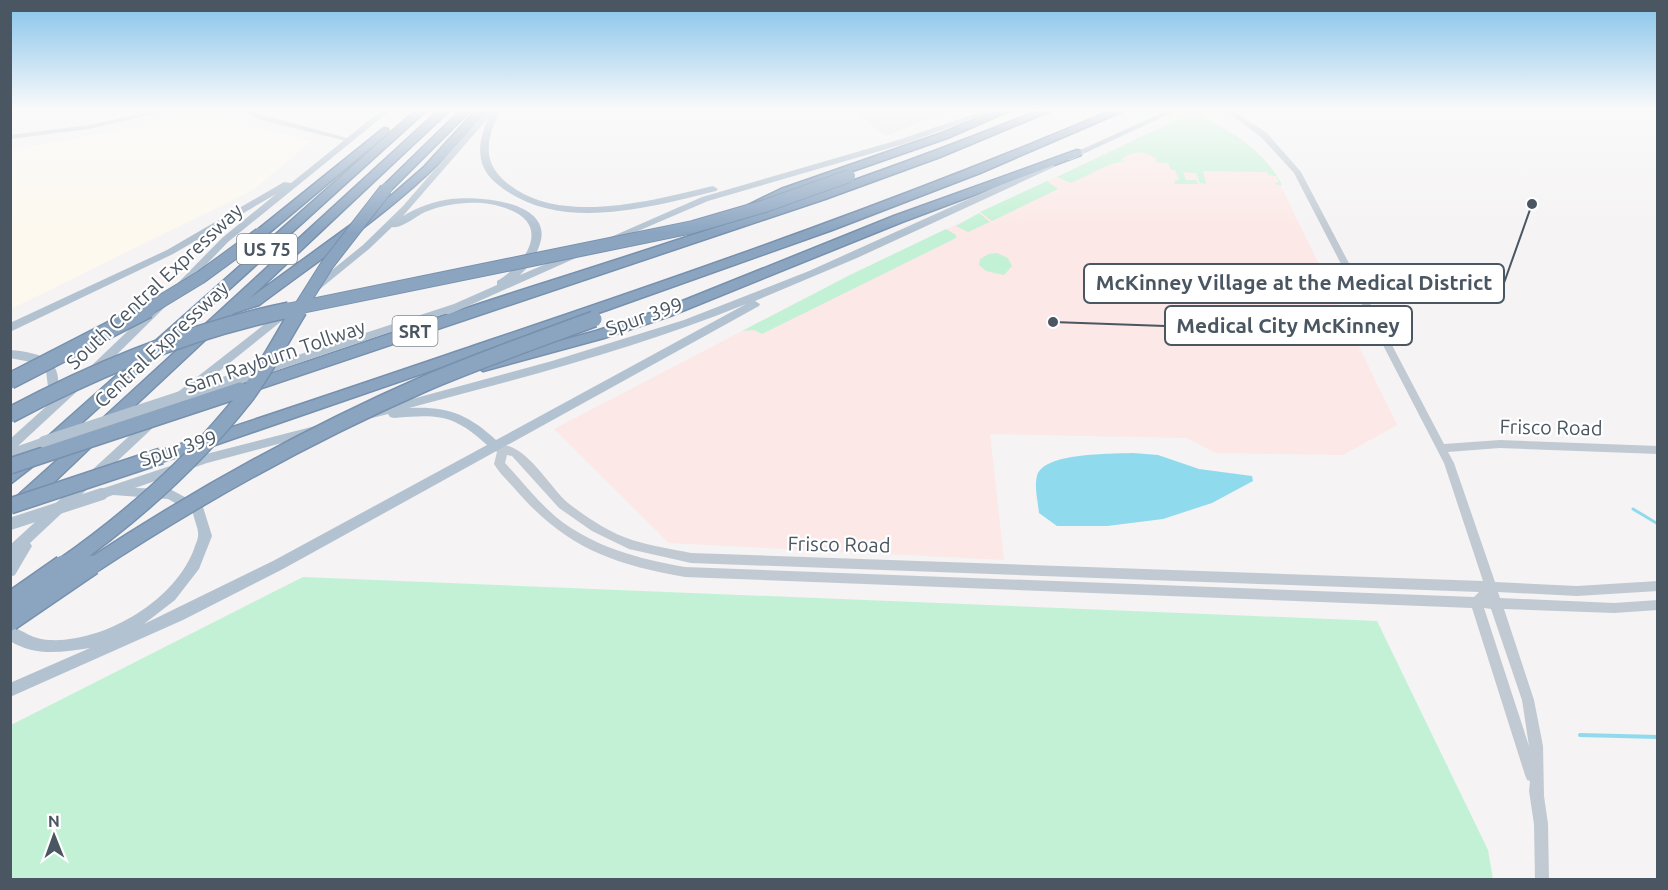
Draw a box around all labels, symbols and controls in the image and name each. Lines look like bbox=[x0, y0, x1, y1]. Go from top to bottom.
street label: South Central Expressway bbox=[61, 198, 247, 374]
road number: US 75 bbox=[237, 234, 297, 264]
callout: McKinney Village at the Medical District bbox=[1084, 264, 1504, 303]
text: McKinney Village at the Medical District bbox=[1096, 270, 1492, 294]
street label: Central Expressway bbox=[89, 276, 233, 412]
street label: Spur 399 bbox=[603, 292, 685, 340]
callout: Medical City McKinney bbox=[1165, 306, 1412, 345]
text: Medical City McKinney bbox=[1176, 313, 1400, 337]
street label: Sam Rayburn Tollway bbox=[182, 314, 369, 398]
road number: SRT bbox=[392, 316, 438, 346]
street label: Frisco Road bbox=[1499, 415, 1603, 439]
street label: Spur 399 bbox=[137, 425, 219, 471]
street label: Frisco Road bbox=[787, 532, 891, 556]
north arrow bbox=[24, 806, 84, 866]
text: N bbox=[48, 812, 60, 830]

